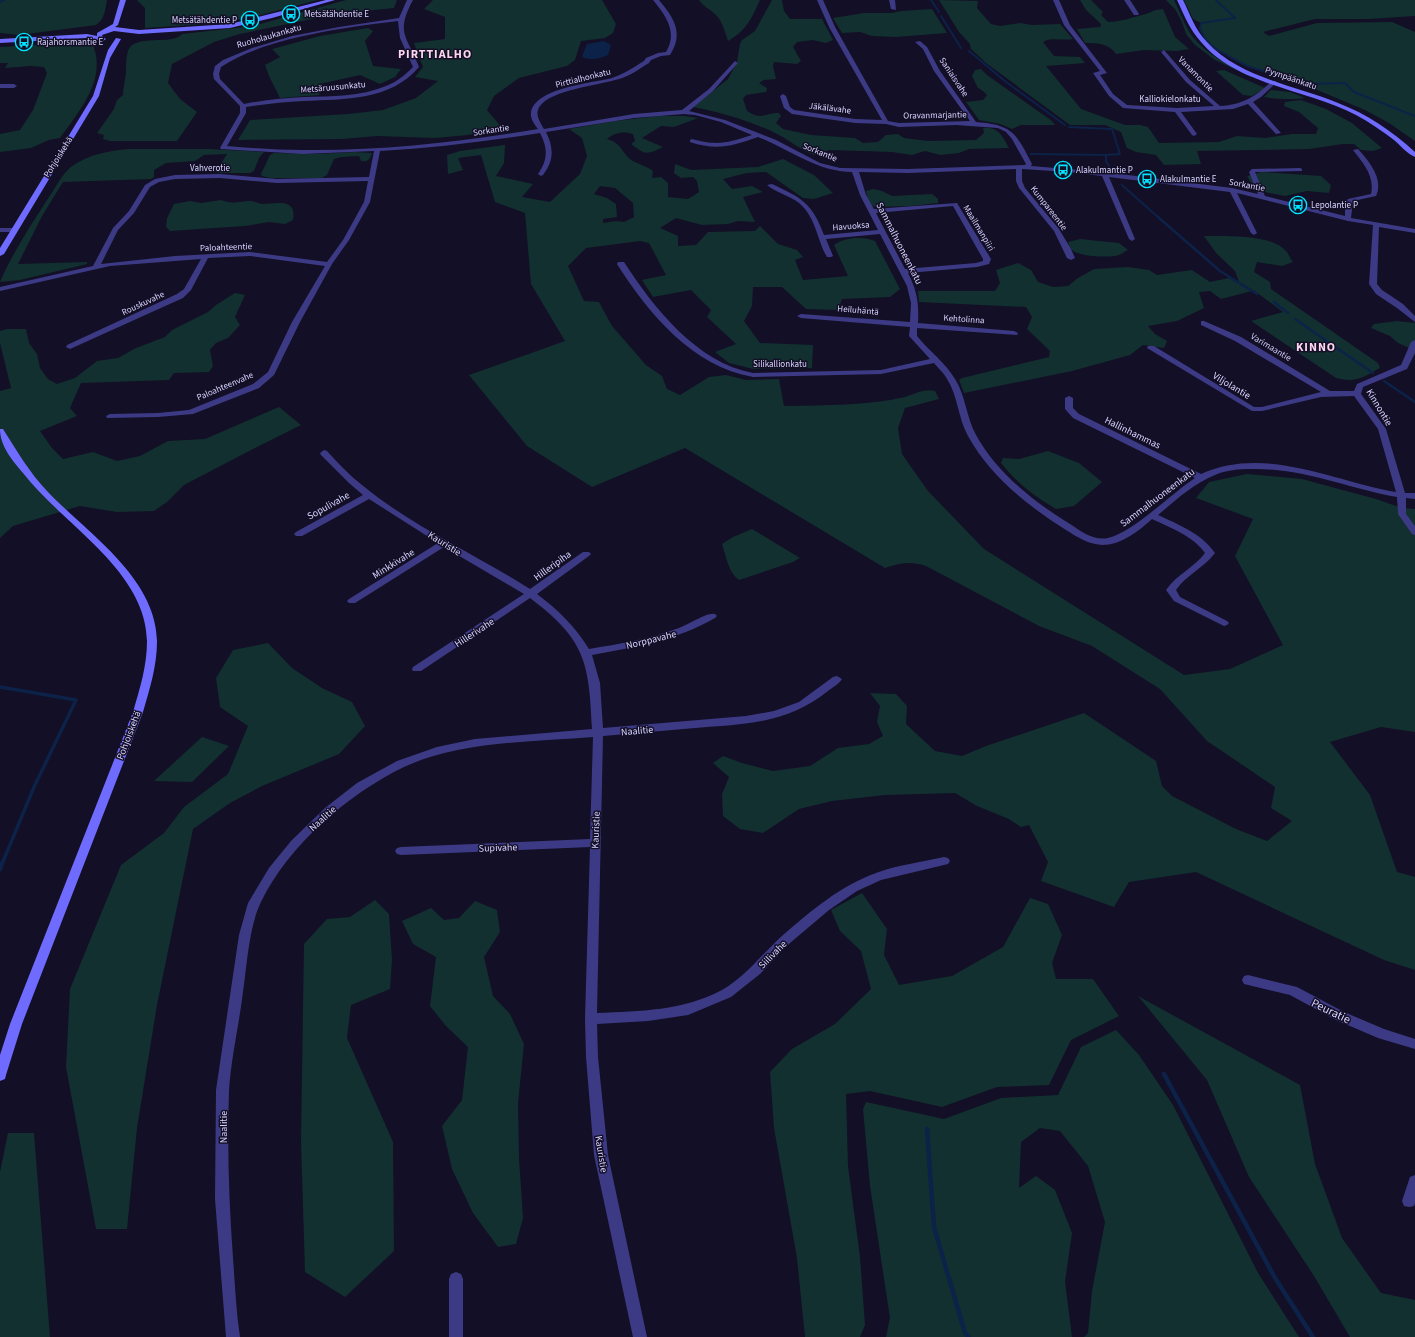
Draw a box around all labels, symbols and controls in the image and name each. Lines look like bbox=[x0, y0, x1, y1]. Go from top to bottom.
bus stop icon: Metsätähdentie E bbox=[281, 4, 301, 24]
place label: Metsätähdentie E bbox=[304, 8, 369, 21]
bus stop icon: Metsätähdentie P bbox=[240, 10, 260, 30]
place label: Metsätähdentie P bbox=[172, 14, 237, 27]
street label: Ruoholaukankatu bbox=[235, 21, 303, 52]
bus stop icon: Rajahorsmantie E bbox=[14, 32, 34, 52]
place label: Rajahorsmantie E bbox=[37, 36, 103, 49]
district label: PIRTTIALHO bbox=[398, 46, 472, 63]
street label: Vanamontie bbox=[1175, 54, 1217, 95]
street label: Saniaisvahe bbox=[936, 55, 972, 100]
street label: Pyynpäänkatu bbox=[1263, 64, 1319, 93]
street label: Pirttialhonkatu bbox=[554, 65, 612, 92]
street label: Metsäruusunkatu bbox=[300, 78, 366, 97]
street label: Kalliokielonkatu bbox=[1139, 93, 1201, 106]
street label: Jäkälävahe bbox=[808, 99, 852, 118]
street label: Oravanmarjantie bbox=[903, 108, 967, 123]
street label: Sorkantie bbox=[472, 121, 511, 140]
street label: Pohjoiskehä bbox=[41, 134, 76, 180]
street label: Sorkantie bbox=[801, 140, 840, 165]
bus stop icon: Alakulmantie P bbox=[1053, 160, 1073, 180]
street label: Vahverotie bbox=[190, 162, 231, 175]
place label: Alakulmantie P bbox=[1076, 164, 1133, 177]
bus stop icon: Alakulmantie E bbox=[1137, 169, 1157, 189]
place label: Alakulmantie E bbox=[1160, 173, 1217, 186]
street label: Sorkantie bbox=[1228, 176, 1267, 195]
street label: Kumpareentie bbox=[1027, 183, 1071, 234]
bus stop icon: Lepolantie P bbox=[1288, 195, 1308, 215]
place label: Lepolantie P bbox=[1311, 199, 1358, 212]
street label: Sammalhuoneenkatu bbox=[872, 200, 926, 287]
street label: Maailmanpiiri bbox=[960, 203, 997, 254]
street label: Havuoksa bbox=[832, 218, 870, 235]
street label: Paloahteentie bbox=[200, 240, 253, 255]
street label: Rouskuvahe bbox=[120, 288, 167, 319]
street label: Heiluhäntä bbox=[837, 302, 879, 319]
street label: Kehtolinna bbox=[943, 312, 985, 327]
street label: Varimaantie bbox=[1248, 330, 1294, 365]
district label: KINNO bbox=[1296, 339, 1336, 356]
street label: Silikallionkatu bbox=[753, 358, 807, 371]
street label: Paloahteenvahe bbox=[195, 368, 256, 404]
street label: Viljolantie bbox=[1210, 369, 1253, 403]
street label: Kinnontie bbox=[1363, 386, 1396, 429]
street label: Hallinhammas bbox=[1102, 413, 1163, 453]
street label: Sammalhuoneenkatu bbox=[1117, 465, 1198, 531]
street label: Sopulivahe bbox=[305, 488, 352, 523]
street label: Kauristie bbox=[425, 528, 464, 560]
street label: Minkkivahe bbox=[370, 545, 417, 582]
street label: Hilleripiha bbox=[531, 547, 574, 584]
street label: Hillerivahe bbox=[452, 615, 497, 651]
street label: Norppavahe bbox=[625, 627, 678, 653]
street label: Pohjoiskehä bbox=[113, 709, 145, 762]
street label: Naalitie bbox=[620, 723, 654, 739]
street label: Naalitie bbox=[306, 803, 339, 835]
street label: Kauristie bbox=[588, 811, 604, 849]
street label: Supivahe bbox=[478, 840, 518, 856]
street label: Siilivahe bbox=[755, 937, 790, 972]
street label: Peuratie bbox=[1308, 995, 1353, 1028]
street label: Naalitie bbox=[217, 1111, 231, 1143]
street label: Kauristie bbox=[591, 1135, 611, 1174]

